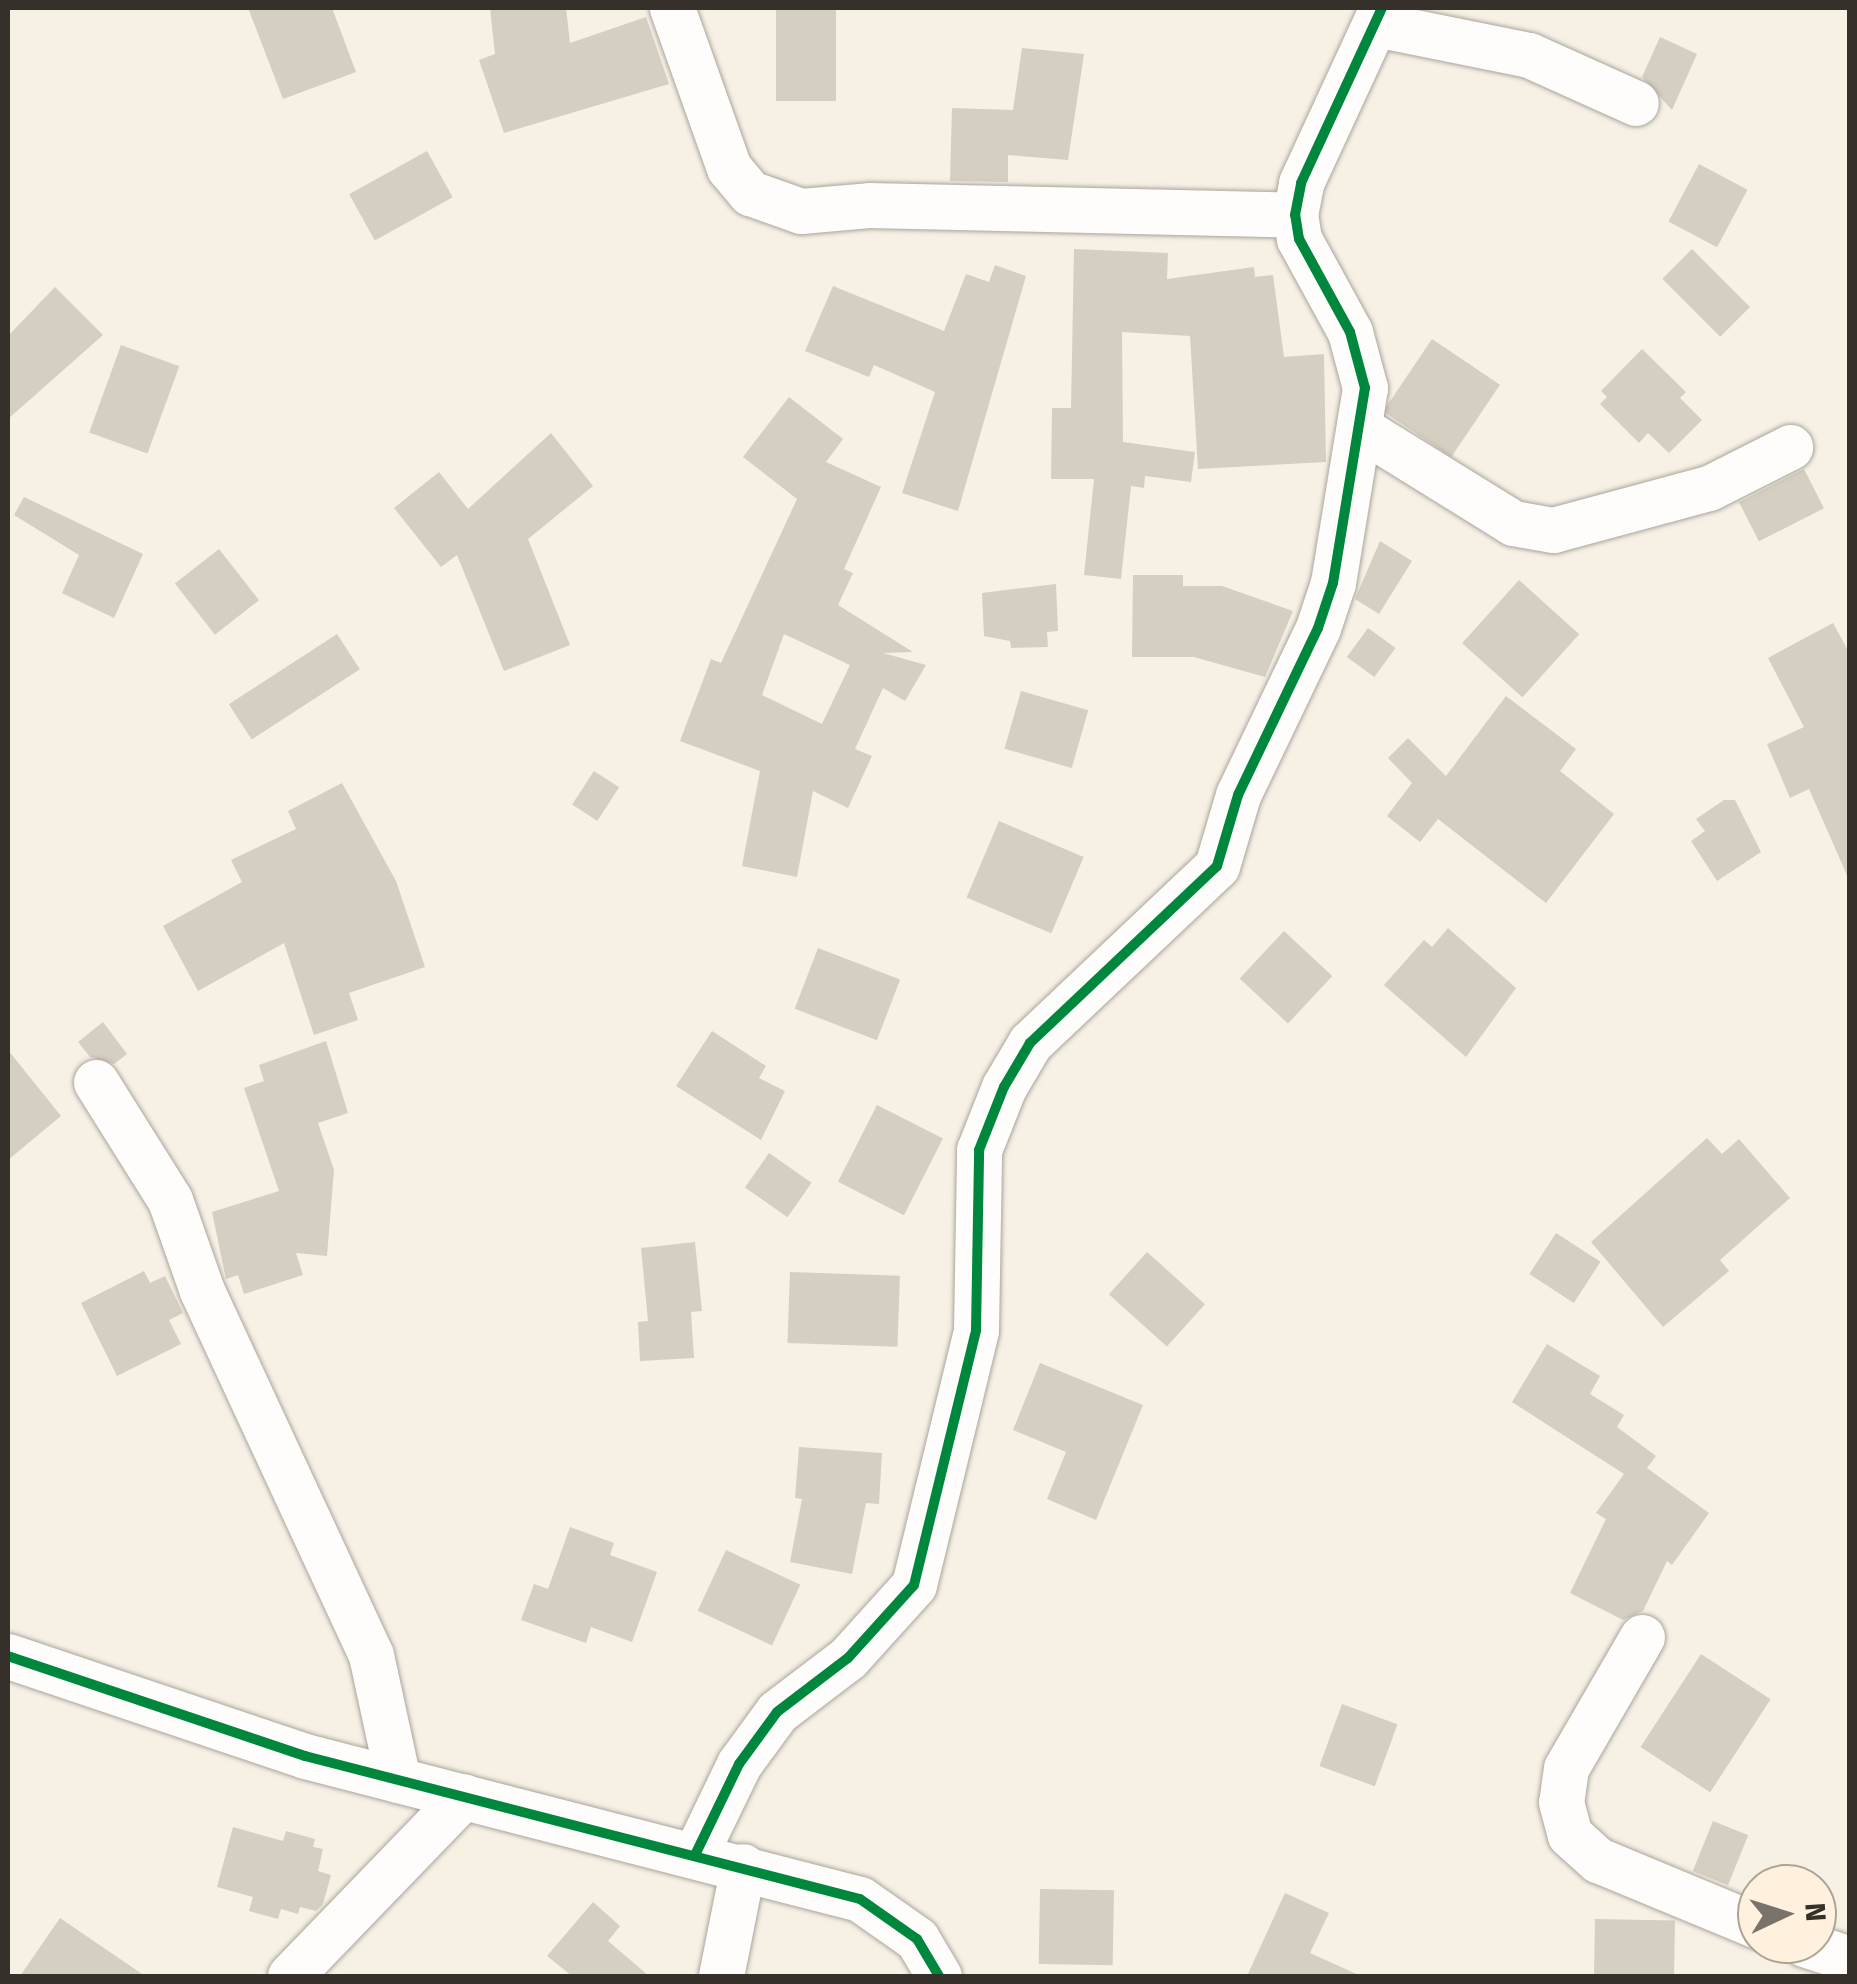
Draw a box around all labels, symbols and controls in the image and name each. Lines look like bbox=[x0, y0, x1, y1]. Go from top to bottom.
north arrow bbox=[1737, 1864, 1837, 1964]
text: N bbox=[1798, 1902, 1833, 1922]

